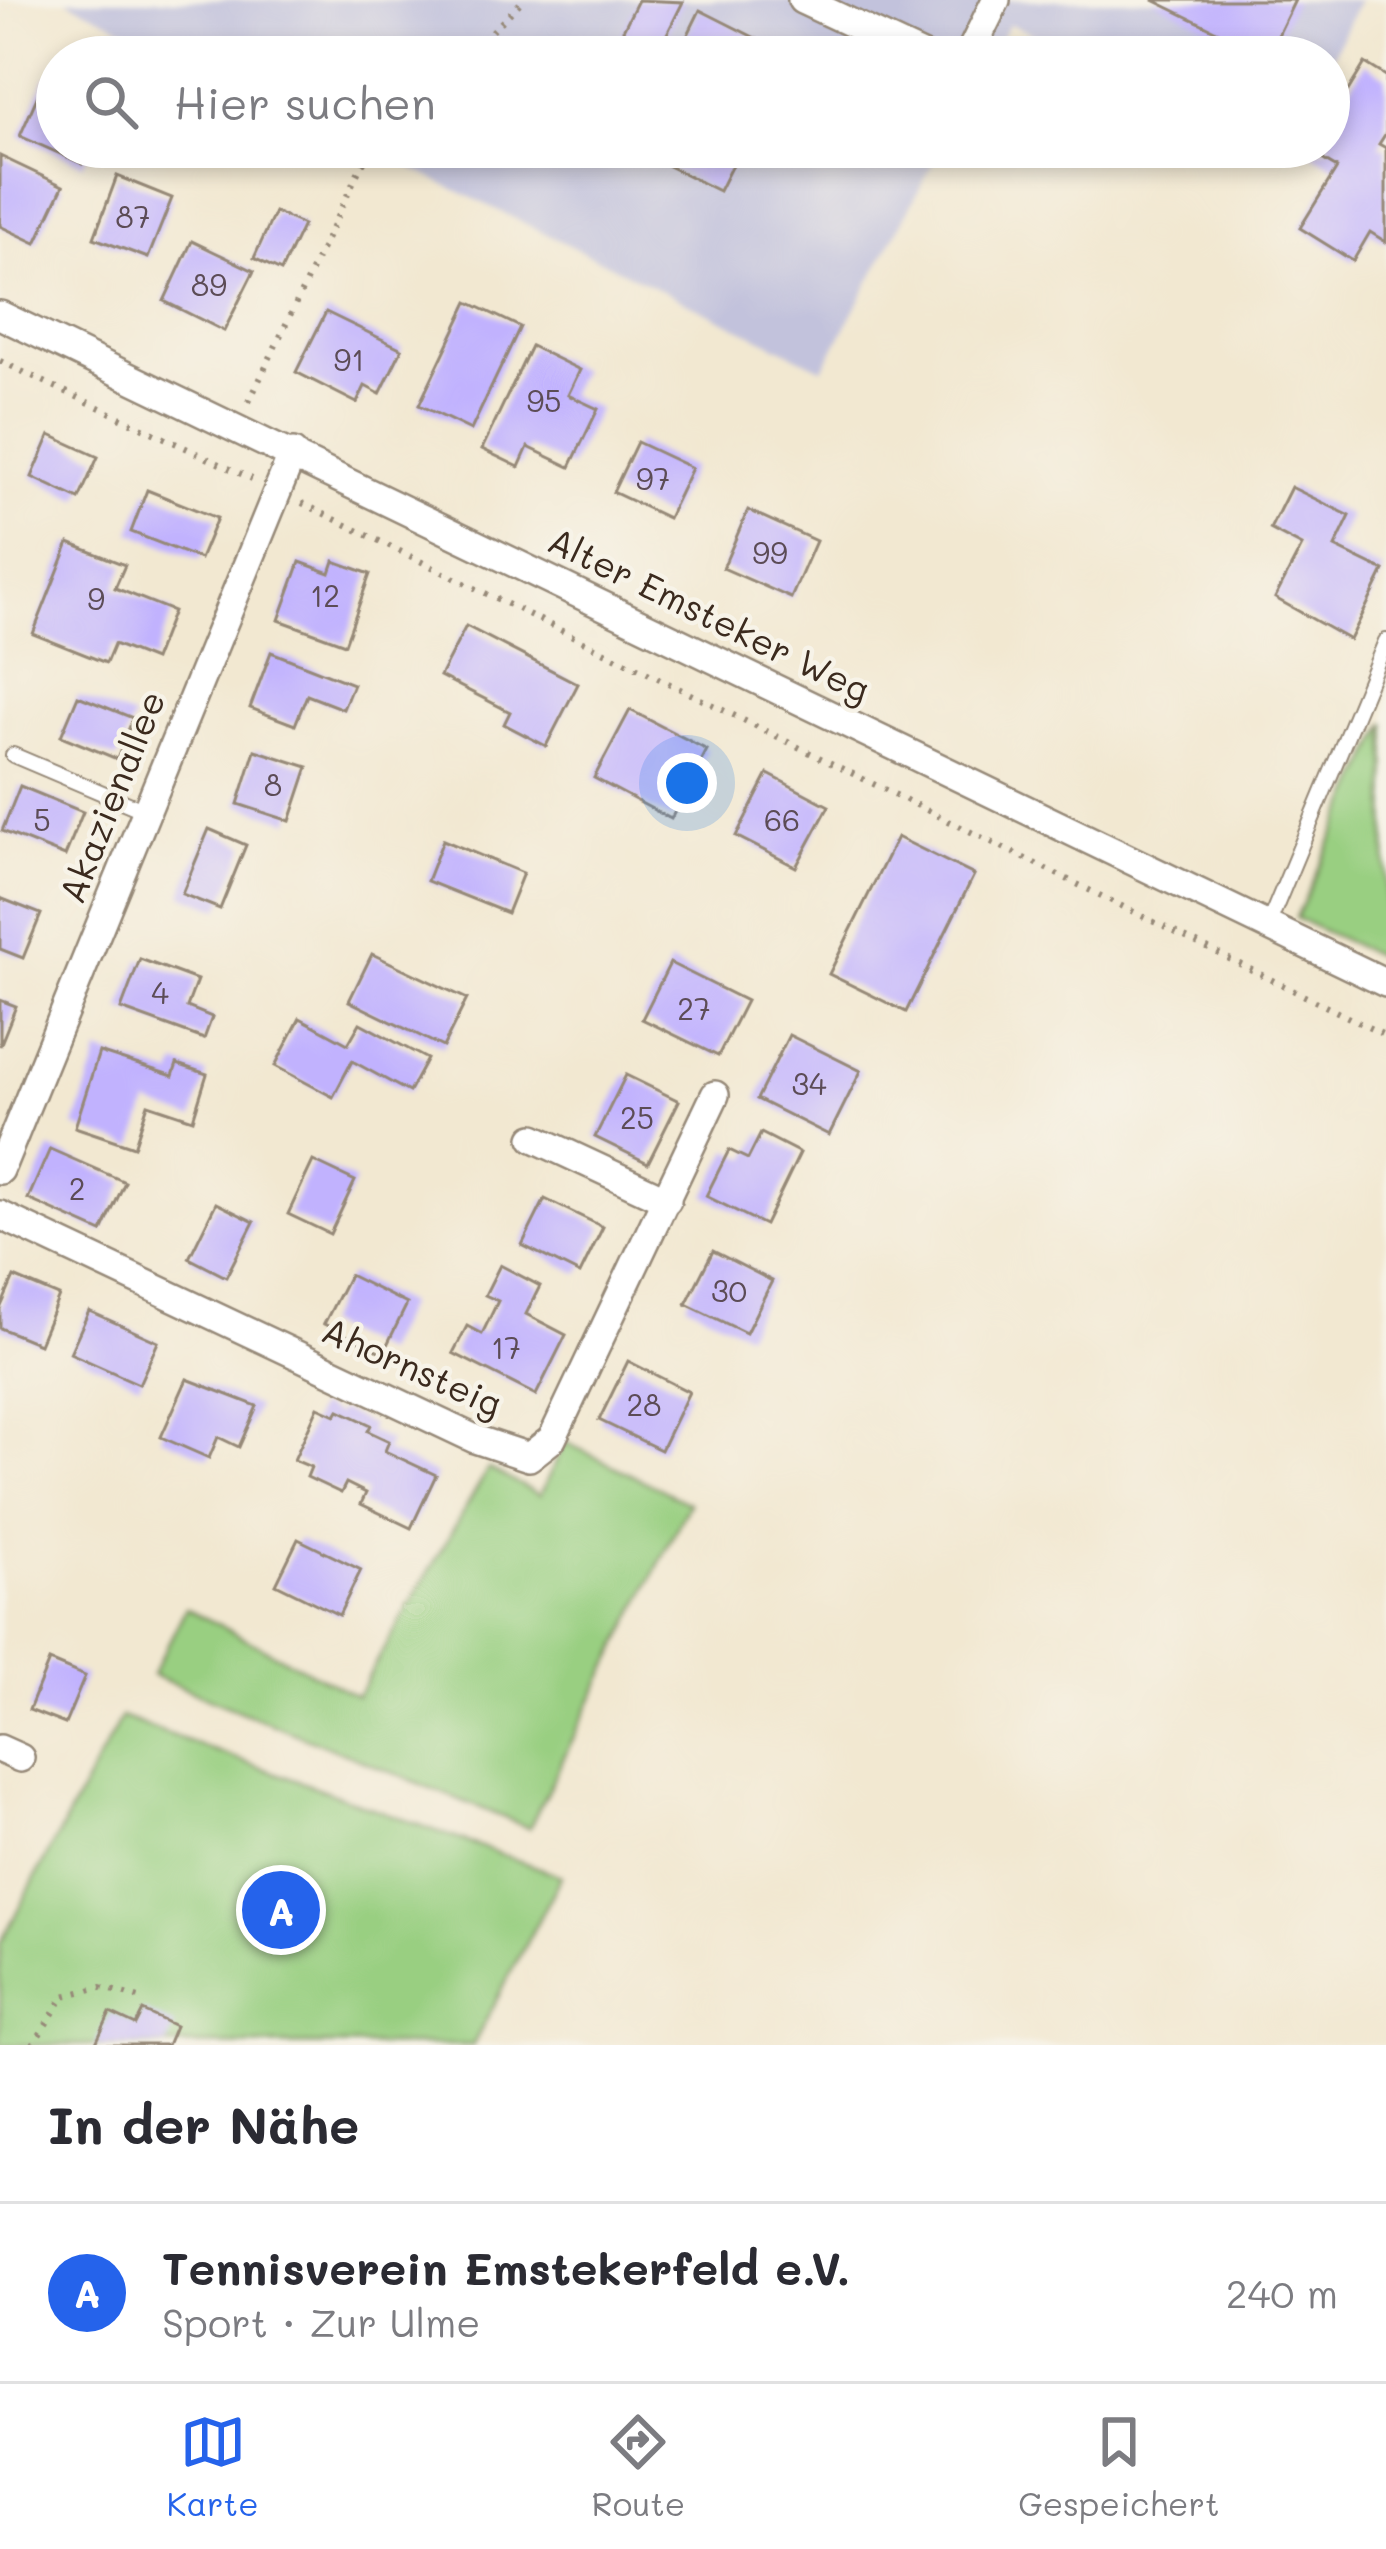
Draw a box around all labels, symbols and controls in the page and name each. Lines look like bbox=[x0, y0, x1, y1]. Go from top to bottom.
search box bbox=[36, 36, 1350, 168]
icon: search bbox=[78, 69, 144, 135]
text: Hier suchen bbox=[174, 73, 436, 131]
house number: 87 bbox=[116, 196, 150, 236]
house number: 89 bbox=[191, 264, 227, 304]
house number: 91 bbox=[333, 339, 365, 379]
house number: 95 bbox=[526, 380, 562, 420]
house number: 97 bbox=[636, 458, 670, 498]
street label: Alter Emsteker Weg bbox=[541, 515, 878, 712]
house number: 99 bbox=[752, 532, 788, 572]
house number: 12 bbox=[310, 575, 340, 615]
house number: 9 bbox=[87, 578, 105, 618]
street label: Akazienallee bbox=[47, 683, 175, 909]
your location bbox=[657, 753, 717, 813]
house number: 8 bbox=[264, 764, 282, 804]
house number: 5 bbox=[33, 799, 51, 839]
house number: 66 bbox=[764, 799, 800, 839]
house number: 4 bbox=[151, 972, 169, 1012]
house number: 27 bbox=[677, 988, 711, 1028]
house number: 34 bbox=[791, 1063, 827, 1103]
house number: 25 bbox=[620, 1097, 654, 1137]
house number: 2 bbox=[69, 1168, 85, 1208]
house number: 30 bbox=[711, 1270, 747, 1310]
street label: Ahornsteig bbox=[315, 1305, 510, 1426]
house number: 17 bbox=[491, 1327, 521, 1367]
house number: 28 bbox=[627, 1384, 661, 1424]
pin: A bbox=[242, 1865, 320, 1955]
text: In der Nähe bbox=[48, 2090, 359, 2157]
text: Tennisverein Emstekerfeld e.V. bbox=[162, 2238, 850, 2296]
text: A bbox=[73, 2267, 101, 2318]
text: 240 m bbox=[1226, 2267, 1338, 2318]
text: Sport · Zur Ulme bbox=[162, 2296, 481, 2347]
tab: Karte bbox=[166, 2409, 259, 2524]
tab: Route bbox=[592, 2409, 685, 2524]
tab: Gespeichert bbox=[1018, 2409, 1220, 2524]

